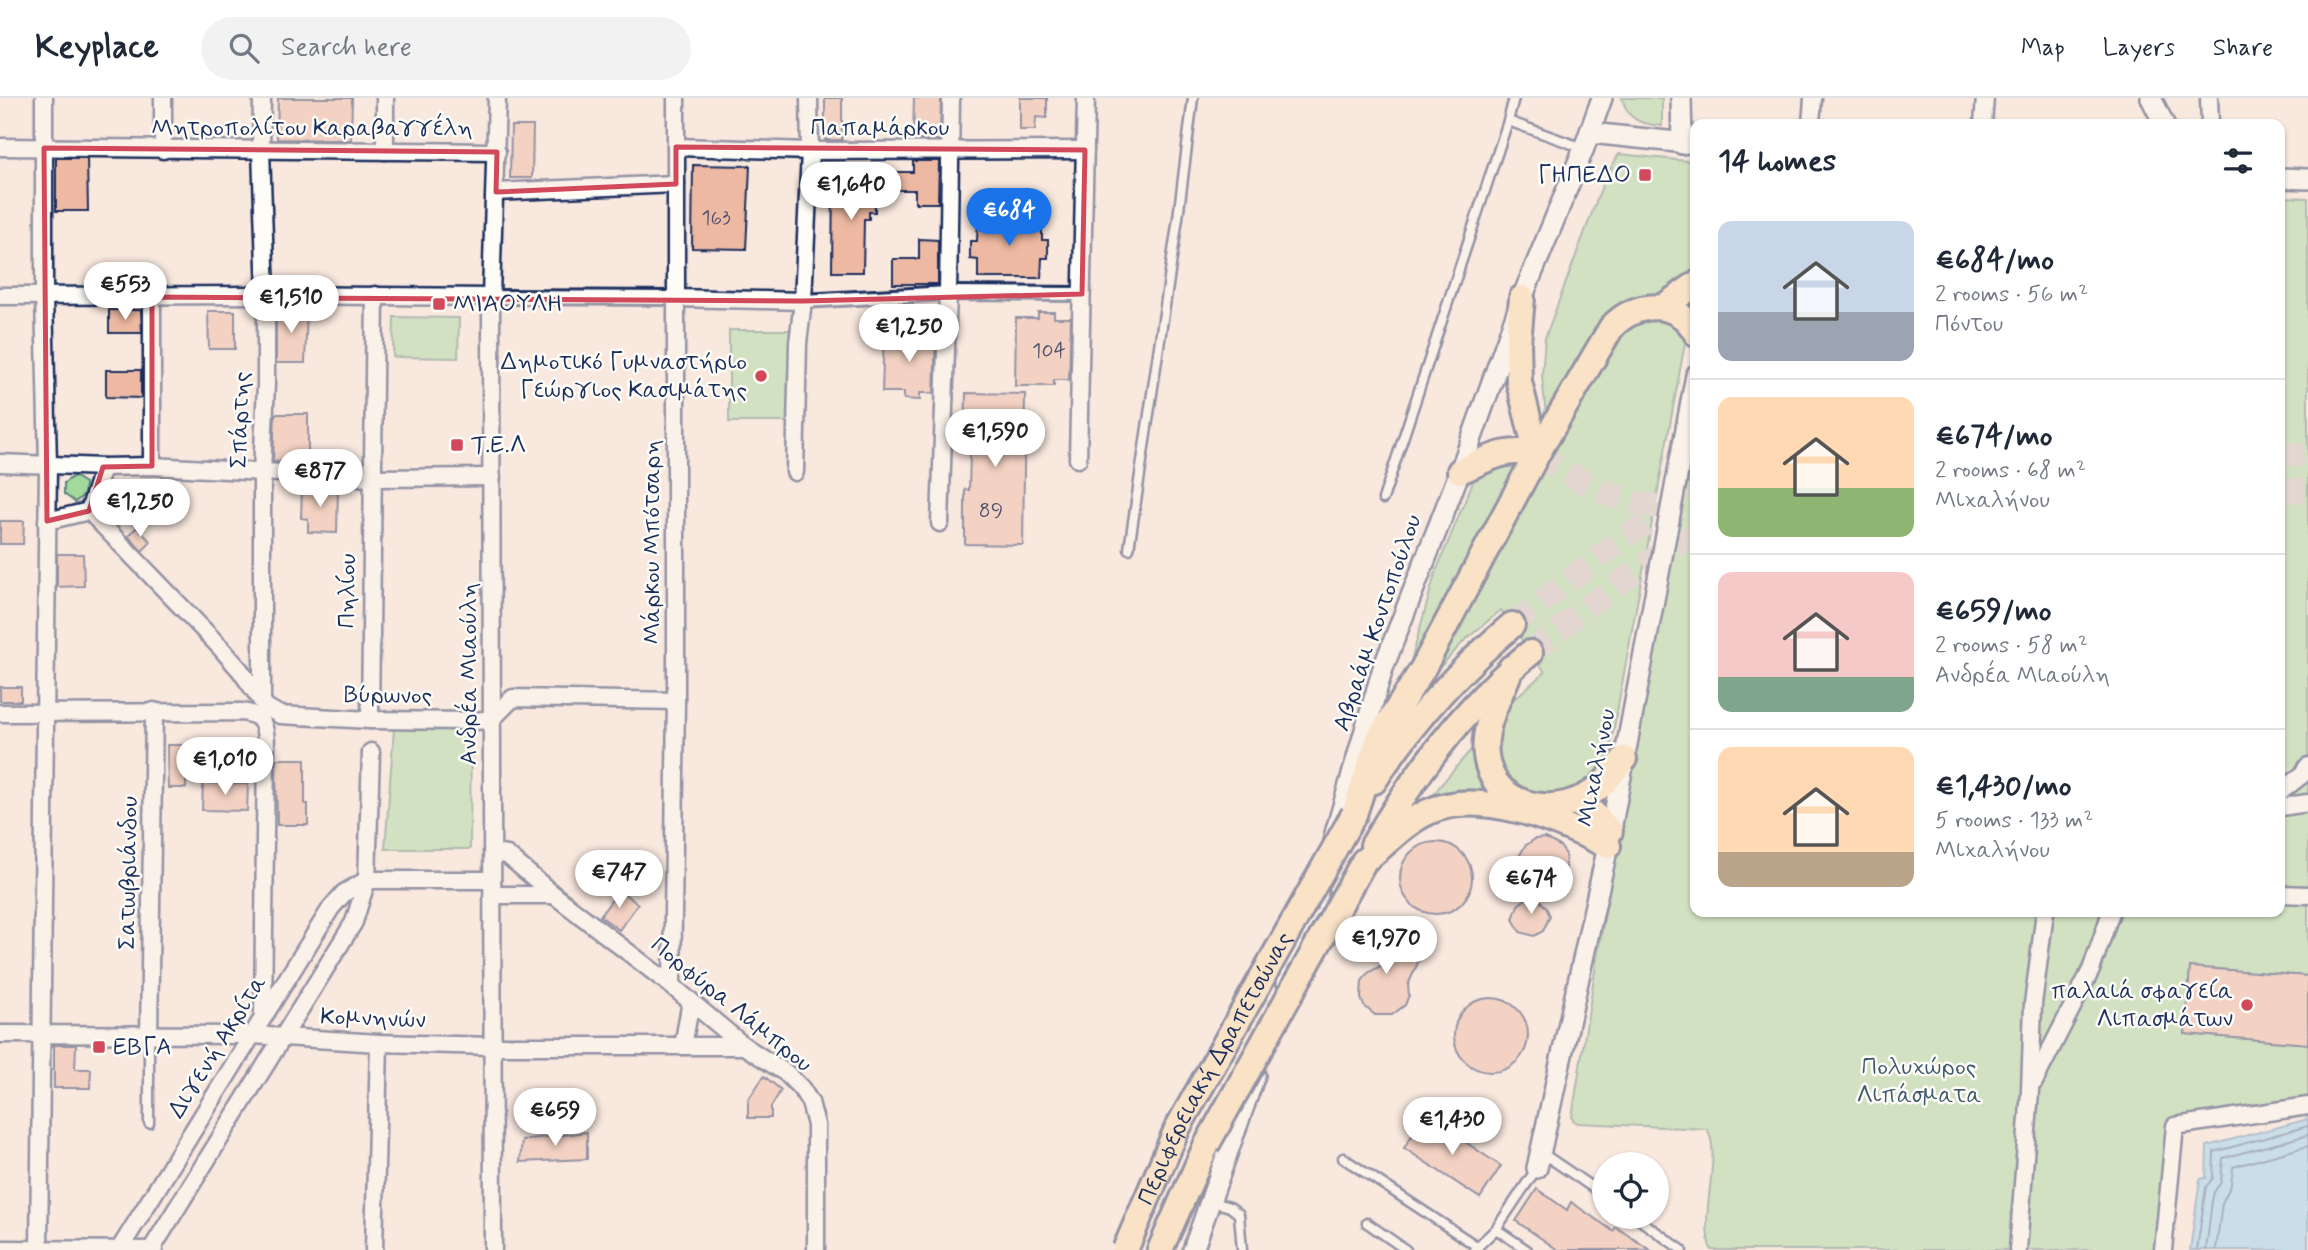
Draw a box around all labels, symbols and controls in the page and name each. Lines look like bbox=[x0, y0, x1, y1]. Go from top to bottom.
search box bbox=[201, 17, 691, 80]
text: Keyplace bbox=[35, 26, 159, 70]
icon: search bbox=[225, 29, 263, 67]
text: Search here bbox=[281, 31, 412, 65]
text: Map bbox=[2021, 33, 2065, 64]
text: Layers bbox=[2103, 33, 2175, 64]
text: Share bbox=[2213, 33, 2273, 64]
street label: Μητροπολίτου Καραβαγγέλη bbox=[151, 112, 473, 144]
street label: Παπαμάρκου bbox=[811, 113, 950, 144]
text: 14 homes bbox=[1718, 142, 1836, 181]
icon: filters bbox=[2219, 142, 2257, 180]
place label: ΓΗΠΕΔΟ bbox=[1538, 160, 1631, 191]
pin: €1,640 bbox=[794, 162, 908, 222]
marker: ΓΗΠΕΔΟ bbox=[1637, 167, 1653, 183]
text: €1,640 bbox=[816, 170, 886, 200]
pin: €684 bbox=[968, 188, 1050, 248]
text: €684 bbox=[982, 196, 1036, 226]
house number: 163 bbox=[701, 204, 731, 232]
text: €684/mo bbox=[1935, 241, 2054, 280]
icon: home bbox=[1774, 249, 1858, 333]
pin: €553 bbox=[84, 262, 166, 322]
text: €553 bbox=[100, 270, 150, 300]
pin: €1,510 bbox=[234, 275, 348, 335]
text: 2 rooms · 56 m² bbox=[1935, 280, 2088, 310]
text: €1,510 bbox=[259, 283, 323, 313]
place label: ΜΙΑΟΥΛΗ bbox=[453, 289, 563, 320]
marker: ΜΙΑΟΥΛΗ bbox=[431, 296, 447, 312]
pin: €1,250 bbox=[852, 304, 966, 364]
text: Πόντου bbox=[1935, 310, 2003, 340]
text: €1,250 bbox=[875, 312, 943, 342]
house number: 104 bbox=[1032, 337, 1066, 365]
place label: Δημοτικό Γυμναστήριο Γεώργιος Κασιμάτης bbox=[501, 347, 747, 406]
marker: Δημοτικό Γυμναστήριο Γεώργιος Κασιμάτης bbox=[753, 368, 769, 384]
street label: Σπάρτης bbox=[224, 371, 258, 469]
pin: €1,590 bbox=[938, 410, 1052, 469]
text: €1,590 bbox=[961, 417, 1029, 447]
text: €674/mo bbox=[1935, 417, 2053, 456]
icon: home bbox=[1774, 425, 1858, 509]
place label: Τ.Ε.Λ bbox=[471, 430, 526, 461]
marker: Τ.Ε.Λ bbox=[449, 437, 465, 453]
street label: Μάρκου Μπότσαρη bbox=[637, 439, 668, 645]
pin: €877 bbox=[279, 450, 361, 509]
text: 2 rooms · 68 m² bbox=[1935, 456, 2086, 486]
text: €877 bbox=[294, 457, 346, 487]
pin: €1,250 bbox=[83, 480, 197, 539]
text: Μιχαλήνου bbox=[1935, 486, 2050, 516]
text: €1,250 bbox=[106, 487, 174, 517]
house number: 89 bbox=[979, 497, 1003, 525]
street label: Αβραάμ Κοντοπούλου bbox=[1326, 510, 1430, 736]
street label: Πηλίου bbox=[332, 553, 364, 629]
street label: Ανδρέα Μιαούλη bbox=[453, 583, 485, 765]
text: €659/mo bbox=[1935, 592, 2052, 631]
icon: home bbox=[1774, 600, 1858, 684]
text: 2 rooms · 58 m² bbox=[1935, 631, 2088, 661]
text: Ανδρέα Μιαούλη bbox=[1935, 661, 2110, 691]
street label: Βύρωνος bbox=[344, 680, 432, 712]
street label: Μιχαλήνου bbox=[1570, 706, 1624, 830]
pin: €1,010 bbox=[168, 738, 282, 797]
text: €1,010 bbox=[192, 745, 258, 775]
text: €1,430/mo bbox=[1935, 767, 2072, 806]
icon: home bbox=[1774, 775, 1858, 859]
street label: Σατωβριάνδου bbox=[112, 796, 146, 950]
text: 5 rooms · 133 m² bbox=[1935, 806, 2094, 836]
text: Μιχαλήνου bbox=[1935, 836, 2050, 866]
pin: €747 bbox=[578, 850, 660, 910]
pin: €674 bbox=[1490, 856, 1572, 916]
text: €747 bbox=[591, 858, 647, 888]
text: €674 bbox=[1505, 864, 1557, 894]
pin: €1,970 bbox=[1329, 916, 1443, 976]
text: €1,970 bbox=[1351, 924, 1421, 954]
street label: Περιφερειακή Δραπετσώνας bbox=[1131, 926, 1300, 1210]
street label: Πορφύρα Λάμπρου bbox=[644, 930, 818, 1080]
street label: Διγενή Ακρίτα bbox=[162, 970, 274, 1124]
place label: παλαιά σφαγεία Λιπασμάτων bbox=[2051, 976, 2233, 1035]
marker: παλαιά σφαγεία Λιπασμάτων bbox=[2239, 997, 2255, 1013]
street label: Κομνηνών bbox=[320, 1002, 426, 1036]
place label: ΕΒΓΑ bbox=[113, 1032, 172, 1063]
marker: ΕΒΓΑ bbox=[91, 1039, 107, 1055]
park label: Πολυχώρος Λιπάσματα bbox=[1856, 1052, 1982, 1111]
pin: €659 bbox=[514, 1088, 596, 1148]
text: €659 bbox=[529, 1096, 581, 1126]
pin: €1,430 bbox=[1395, 1098, 1509, 1157]
text: €1,430 bbox=[1419, 1105, 1485, 1135]
map controls bbox=[1592, 1152, 1669, 1229]
button: locate bbox=[1592, 1152, 1669, 1229]

